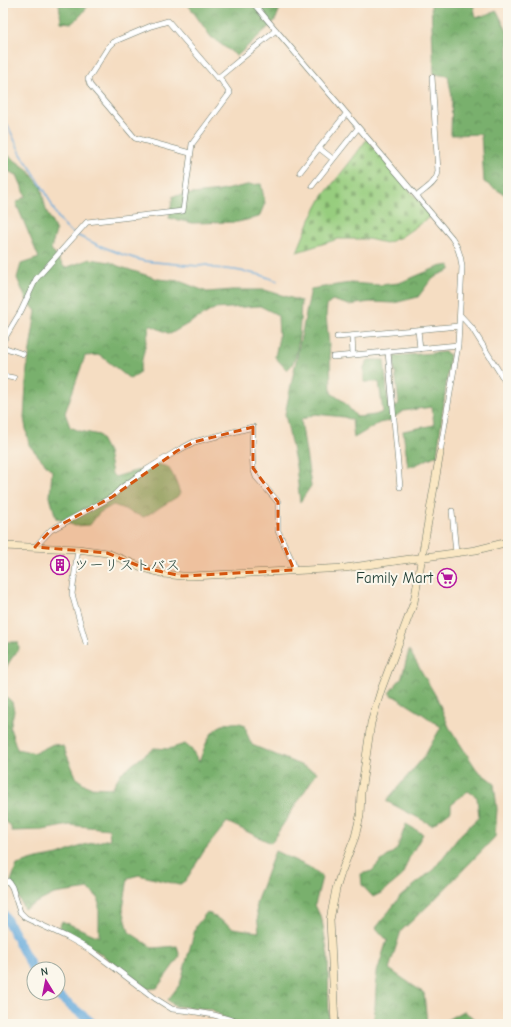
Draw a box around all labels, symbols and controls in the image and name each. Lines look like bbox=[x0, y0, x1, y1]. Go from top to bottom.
building icon: ツーリストバス bbox=[49, 554, 71, 576]
place label: ツーリストバス bbox=[74, 556, 180, 574]
supermarket icon: Family Mart bbox=[436, 567, 458, 589]
place label: Family Mart bbox=[356, 569, 434, 587]
north arrow bbox=[26, 961, 66, 1001]
text: N bbox=[40, 965, 49, 979]

